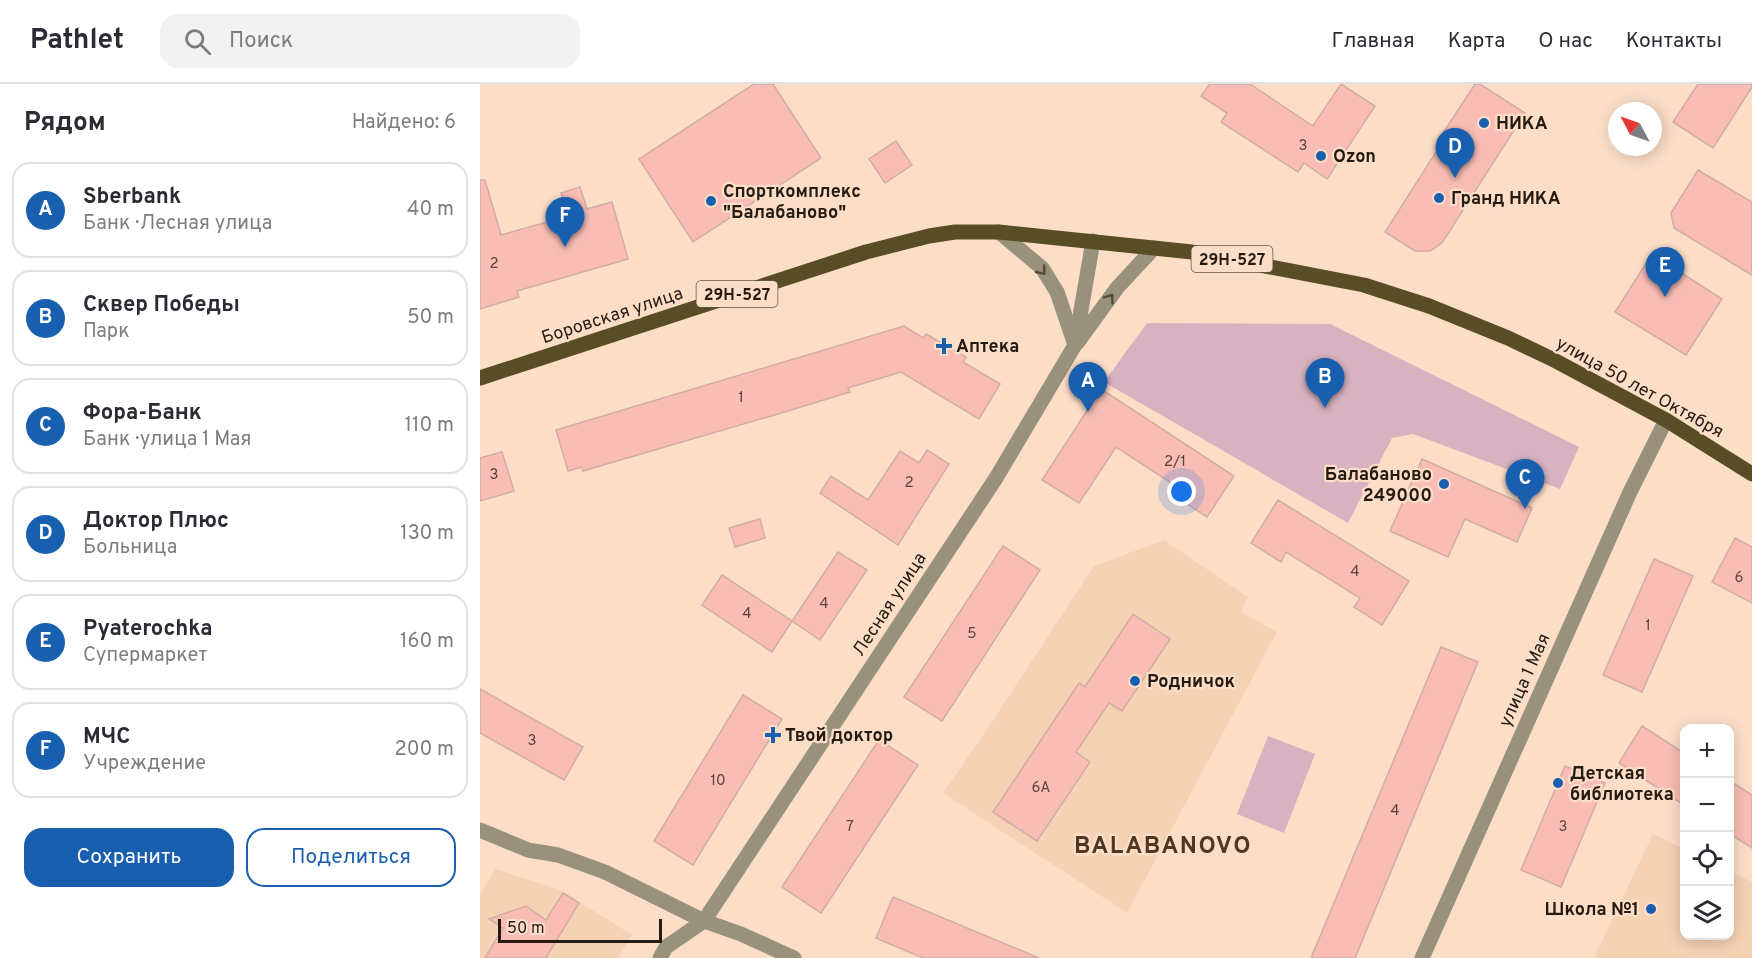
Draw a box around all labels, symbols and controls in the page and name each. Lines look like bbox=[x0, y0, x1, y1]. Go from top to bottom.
search box bbox=[160, 14, 580, 68]
text: Pathlet bbox=[30, 23, 124, 59]
icon: search bbox=[181, 25, 214, 58]
text: Поиск bbox=[229, 28, 293, 55]
text: Главная bbox=[1331, 28, 1415, 55]
text: Карта bbox=[1448, 28, 1505, 55]
text: О нас bbox=[1538, 28, 1593, 55]
text: Контакты bbox=[1626, 28, 1722, 55]
north arrow bbox=[1608, 102, 1662, 156]
text: Рядом bbox=[24, 107, 106, 140]
text: Найдено: 6 bbox=[352, 110, 456, 136]
place label: НИКА bbox=[1496, 113, 1548, 136]
marker: НИКА bbox=[1477, 116, 1491, 130]
pin: D bbox=[1436, 128, 1474, 178]
house number: 3 bbox=[1298, 137, 1308, 156]
place label: Ozon bbox=[1333, 146, 1376, 169]
marker: Ozon bbox=[1314, 149, 1328, 163]
place label: Спорткомплекс "Балабаново" bbox=[723, 181, 861, 225]
text: Sberbank bbox=[83, 184, 181, 211]
place label: Гранд НИКА bbox=[1451, 188, 1561, 211]
marker: Гранд НИКА bbox=[1432, 191, 1446, 205]
marker: Спорткомплекс "Балабаново" bbox=[704, 194, 718, 208]
text: A bbox=[38, 197, 53, 223]
text: 40 m bbox=[407, 197, 454, 223]
pin: F bbox=[546, 198, 584, 247]
text: Банк · Лесная улица bbox=[83, 211, 272, 237]
road number: 29Н-527 bbox=[1192, 246, 1272, 272]
pin: E bbox=[1646, 248, 1684, 297]
house number: 2 bbox=[489, 255, 499, 274]
one-way arrow bbox=[1035, 264, 1046, 275]
road number: 29Н-527 bbox=[696, 281, 778, 307]
street label: Боровская улица bbox=[539, 283, 686, 350]
text: Сквер Победы bbox=[83, 292, 240, 319]
one-way arrow bbox=[1102, 294, 1113, 305]
text: B bbox=[39, 305, 52, 331]
text: 50 m bbox=[407, 305, 454, 331]
text: Парк bbox=[83, 319, 130, 345]
street label: улица 50 лет Октября bbox=[1551, 333, 1727, 444]
place label: Аптека bbox=[956, 336, 1019, 359]
marker: Аптека bbox=[937, 339, 951, 353]
pin: B bbox=[1306, 358, 1344, 408]
pin: A bbox=[1068, 362, 1108, 412]
house number: 1 bbox=[738, 389, 744, 408]
text: Фора-Банк bbox=[83, 400, 202, 427]
text: C bbox=[39, 413, 52, 439]
text: 110 m bbox=[405, 413, 454, 439]
text: Банк · улица 1 Мая bbox=[83, 427, 251, 453]
house number: 2/1 bbox=[1164, 453, 1186, 472]
pin: C bbox=[1506, 460, 1544, 509]
place label: Балабаново 249000 bbox=[1325, 464, 1432, 508]
house number: 3 bbox=[489, 466, 499, 485]
house number: 2 bbox=[904, 474, 914, 493]
your location bbox=[1167, 477, 1196, 506]
marker: Балабаново 249000 bbox=[1437, 477, 1451, 491]
text: Доктор Плюс bbox=[83, 508, 229, 535]
text: D bbox=[38, 521, 53, 547]
text: 130 m bbox=[400, 521, 454, 547]
text: Больница bbox=[83, 535, 177, 561]
street label: Лесная улица bbox=[848, 549, 932, 661]
house number: 4 bbox=[1350, 563, 1360, 582]
house number: 6 bbox=[1735, 569, 1744, 588]
house number: 4 bbox=[819, 595, 829, 614]
house number: 4 bbox=[742, 605, 752, 624]
text: Pyaterochka bbox=[83, 616, 213, 643]
house number: 1 bbox=[1645, 617, 1651, 636]
house number: 5 bbox=[967, 625, 977, 644]
text: E bbox=[39, 629, 52, 655]
text: 160 m bbox=[400, 629, 454, 655]
street label: улица 1 Мая bbox=[1494, 630, 1556, 731]
text: Супермаркет bbox=[83, 643, 207, 669]
place label: Родничок bbox=[1147, 671, 1235, 694]
marker: Родничок bbox=[1128, 674, 1142, 688]
text: МЧС bbox=[83, 724, 130, 751]
map controls bbox=[1680, 724, 1734, 940]
button: + bbox=[1680, 724, 1734, 778]
place label: Твой доктор bbox=[785, 725, 893, 748]
marker: Твой доктор bbox=[766, 728, 780, 742]
house number: 3 bbox=[527, 732, 537, 751]
text: F bbox=[40, 737, 51, 763]
text: 200 m bbox=[395, 737, 454, 763]
text: Учреждение bbox=[83, 751, 206, 777]
place label: Детская библиотека bbox=[1570, 763, 1674, 807]
house number: 10 bbox=[710, 772, 726, 791]
marker: Детская библиотека bbox=[1551, 776, 1565, 790]
button: − bbox=[1680, 778, 1734, 832]
house number: 6А bbox=[1032, 779, 1050, 798]
house number: 4 bbox=[1390, 802, 1400, 821]
house number: 7 bbox=[846, 818, 854, 837]
house number: 3 bbox=[1558, 818, 1568, 837]
button: Сохранить bbox=[24, 828, 234, 887]
button: Поделиться bbox=[246, 828, 456, 887]
district label: BALABANOVO bbox=[1074, 832, 1252, 862]
button: locate bbox=[1680, 832, 1734, 886]
button: layers bbox=[1680, 886, 1734, 940]
place label: Школа №1 bbox=[1545, 899, 1639, 922]
marker: Школа №1 bbox=[1644, 902, 1658, 916]
scale bar bbox=[498, 916, 662, 944]
text: 50 m bbox=[507, 919, 545, 939]

